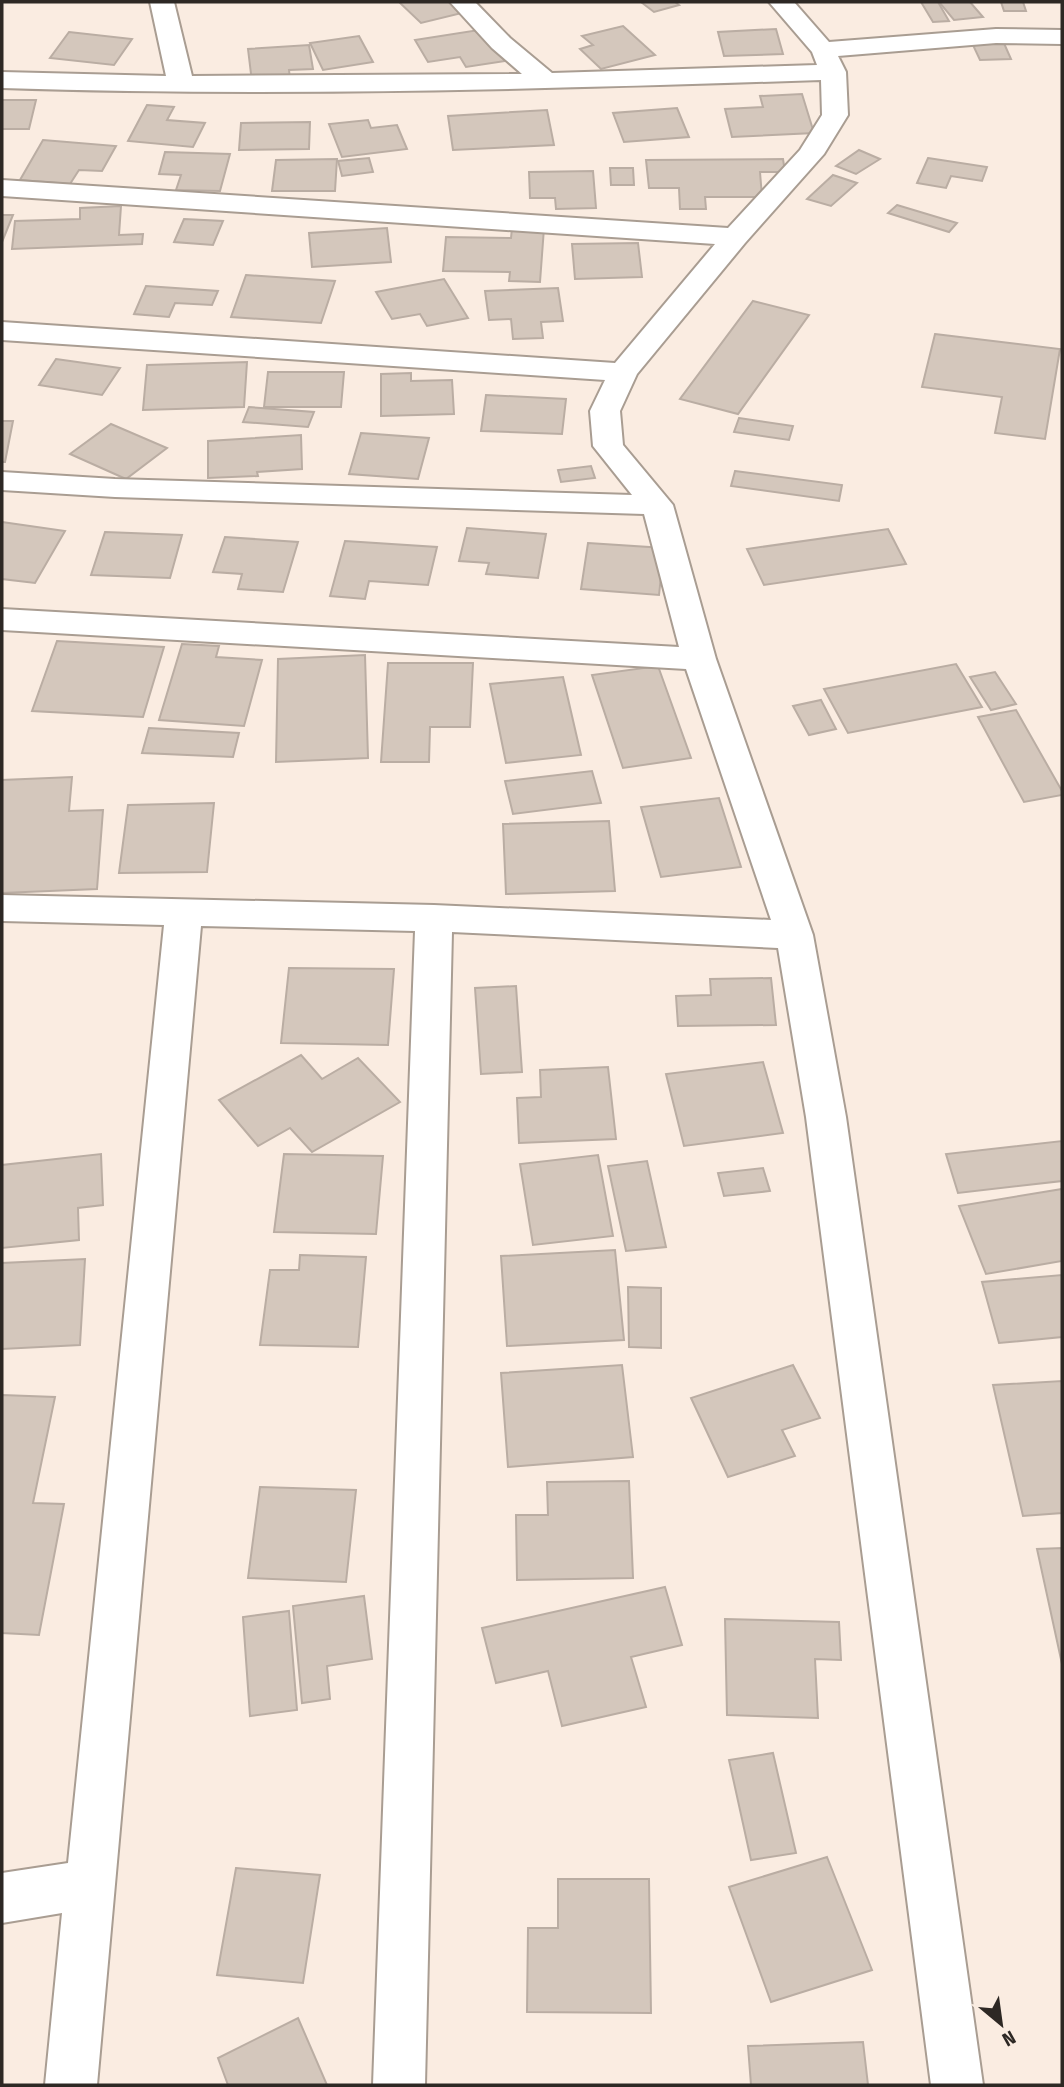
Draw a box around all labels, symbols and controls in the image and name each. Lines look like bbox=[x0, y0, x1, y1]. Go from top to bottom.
north arrow bbox=[966, 1989, 1036, 2059]
text: N bbox=[998, 2026, 1020, 2051]

